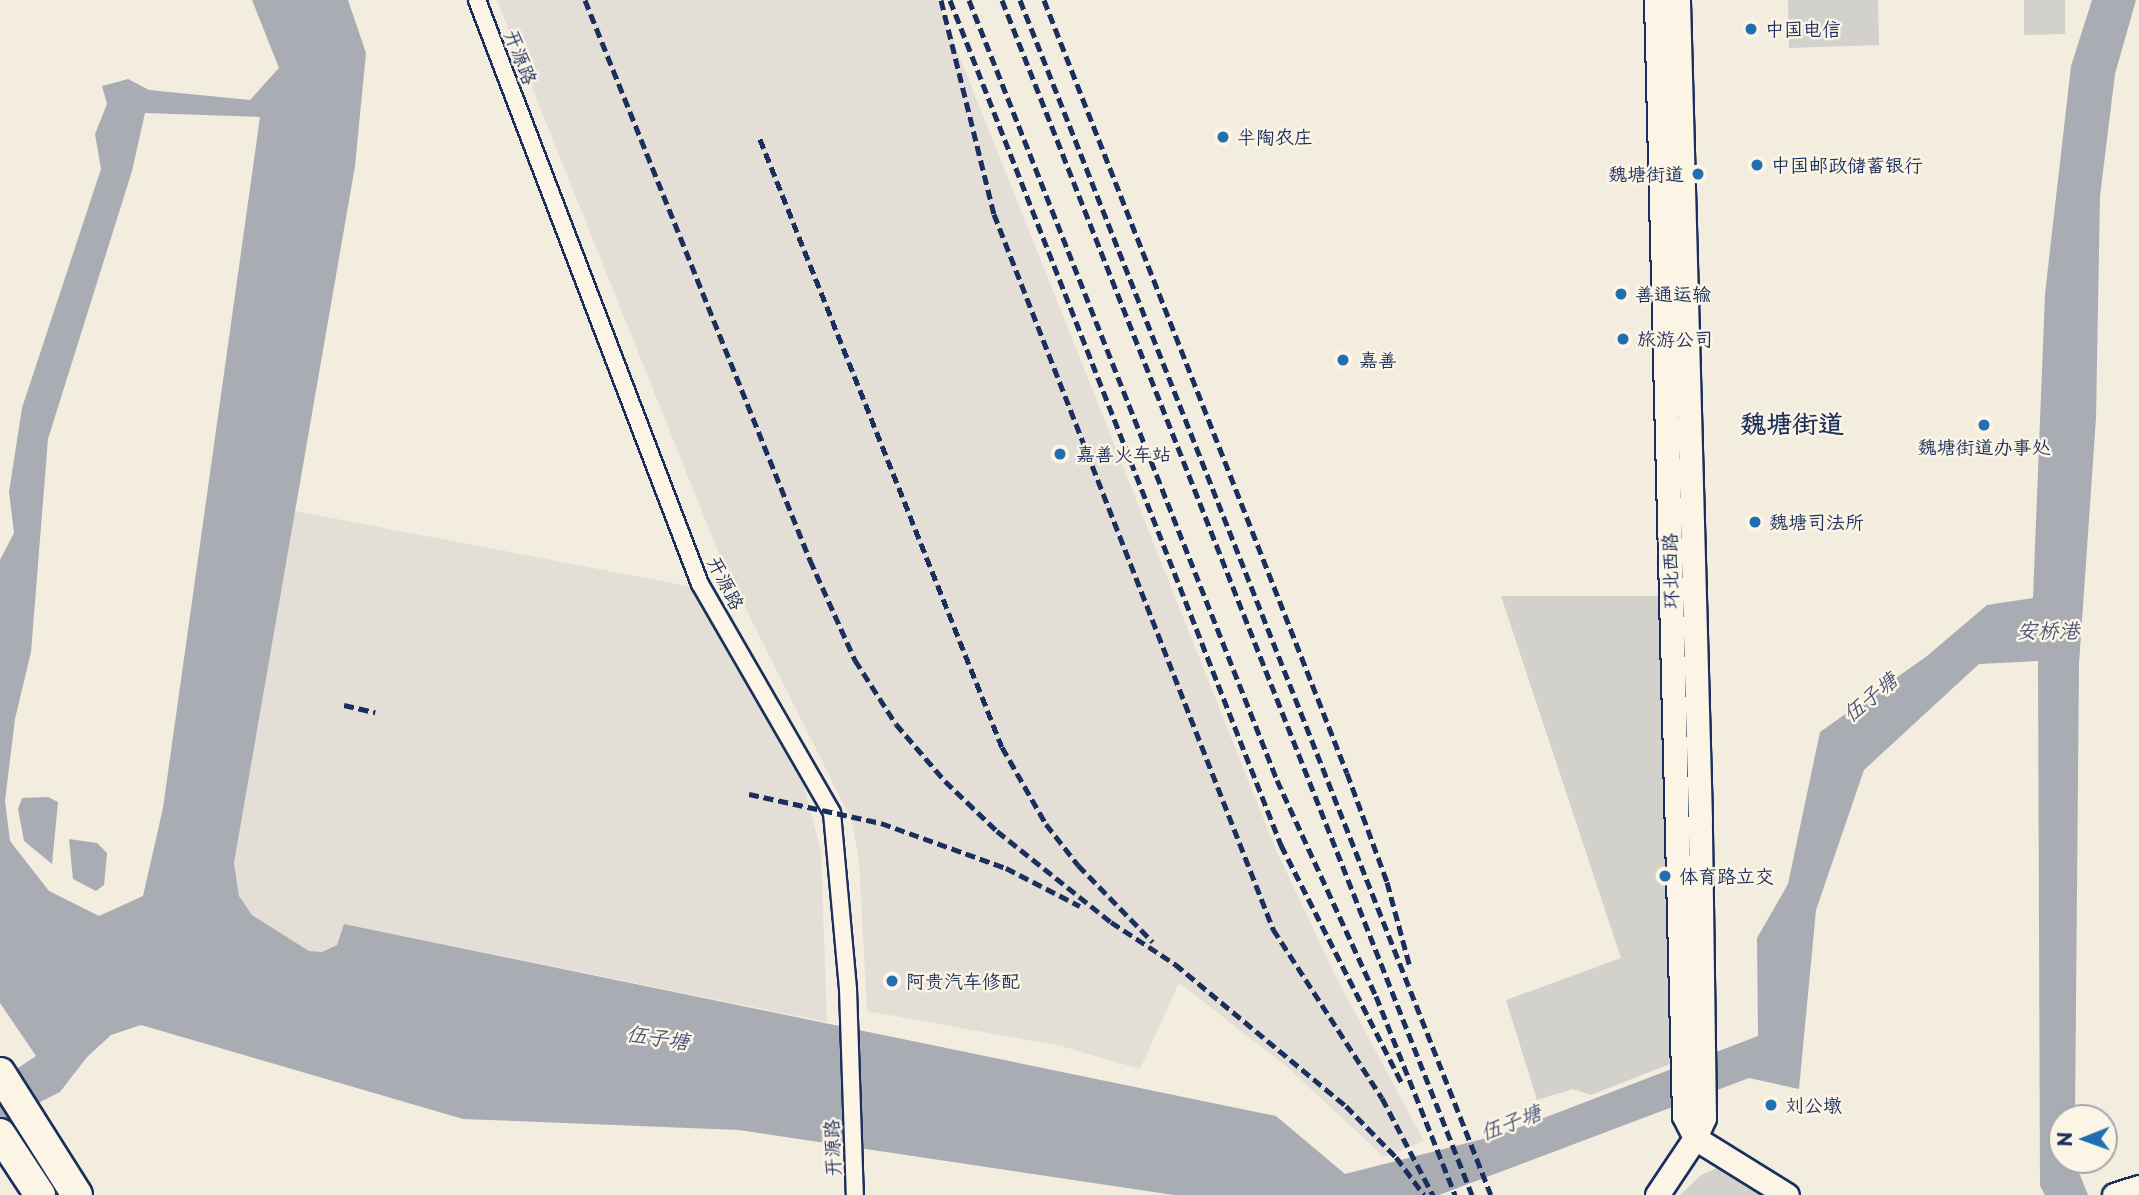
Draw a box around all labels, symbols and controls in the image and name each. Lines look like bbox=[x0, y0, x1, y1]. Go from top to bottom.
place label: 中国电信 bbox=[1765, 18, 1841, 40]
marker: 中国电信 bbox=[1743, 21, 1759, 37]
street label: 开源路 bbox=[500, 26, 542, 88]
place label: 半陶农庄 bbox=[1237, 126, 1313, 148]
marker: 半陶农庄 bbox=[1215, 129, 1231, 145]
place label: 中国邮政储蓄银行 bbox=[1771, 154, 1923, 176]
marker: 中国邮政储蓄银行 bbox=[1749, 157, 1765, 173]
place label: 魏塘街道 bbox=[1608, 163, 1684, 185]
marker: 魏塘街道 bbox=[1690, 166, 1706, 182]
place label: 善通运输 bbox=[1635, 283, 1711, 305]
marker: 善通运输 bbox=[1613, 286, 1629, 302]
place label: 旅游公司 bbox=[1637, 328, 1713, 350]
marker: 旅游公司 bbox=[1615, 331, 1631, 347]
place label: 嘉善 bbox=[1359, 349, 1397, 371]
marker: 嘉善 bbox=[1333, 350, 1353, 370]
district label: 魏塘街道 bbox=[1740, 407, 1844, 439]
marker: 魏塘街道办事处 bbox=[1976, 417, 1992, 433]
place label: 魏塘街道办事处 bbox=[1918, 436, 2050, 458]
place label: 嘉善火车站 bbox=[1076, 443, 1171, 465]
marker: 嘉善火车站 bbox=[1050, 444, 1070, 464]
place label: 魏塘司法所 bbox=[1769, 511, 1864, 533]
marker: 魏塘司法所 bbox=[1747, 514, 1763, 530]
street label: 环北西路 bbox=[1658, 533, 1682, 609]
street label: 开源路 bbox=[703, 552, 749, 614]
water label: 安桥港 bbox=[2017, 616, 2079, 642]
water label: 伍子塘 bbox=[1837, 666, 1901, 726]
place label: 体育路立交 bbox=[1679, 865, 1774, 887]
marker: 体育路立交 bbox=[1657, 868, 1673, 884]
place label: 阿贵汽车修配 bbox=[906, 970, 1020, 992]
marker: 阿贵汽车修配 bbox=[884, 973, 900, 989]
water label: 伍子塘 bbox=[625, 1019, 691, 1053]
place label: 刘公墩 bbox=[1785, 1094, 1842, 1116]
marker: 刘公墩 bbox=[1763, 1097, 1779, 1113]
water label: 伍子塘 bbox=[1476, 1098, 1544, 1144]
north arrow bbox=[2048, 1104, 2118, 1174]
street label: 开源路 bbox=[820, 1119, 844, 1177]
text: N bbox=[2050, 1132, 2078, 1147]

